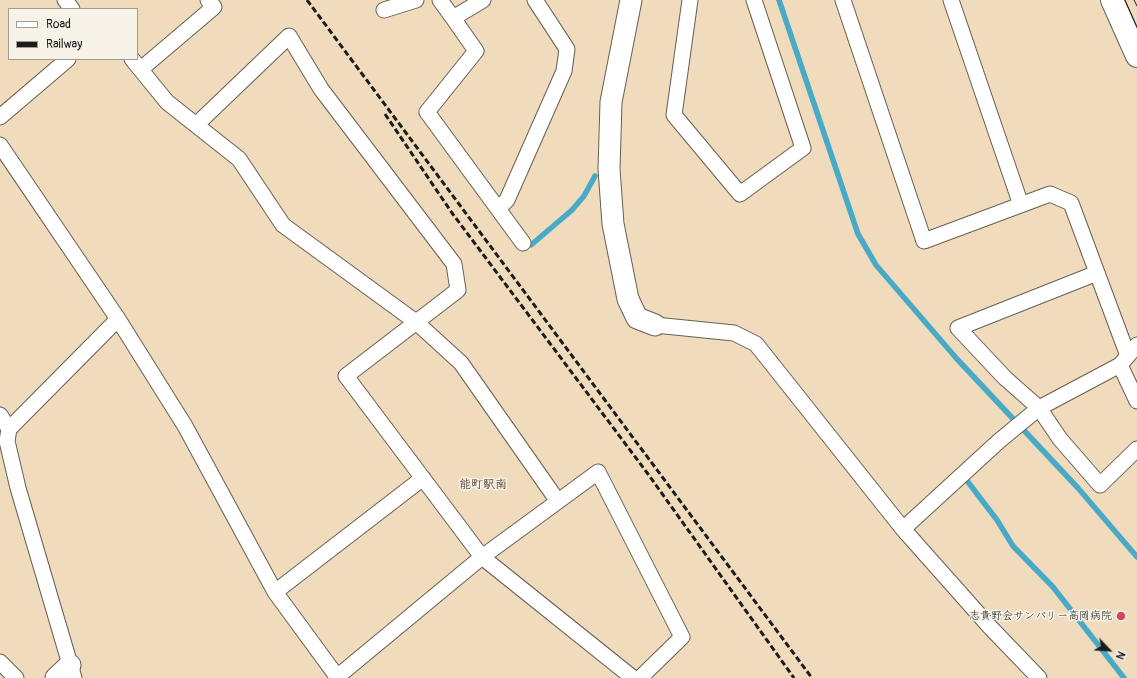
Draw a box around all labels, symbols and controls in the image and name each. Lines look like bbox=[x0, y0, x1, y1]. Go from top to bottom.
legend bbox=[8, 8, 138, 60]
text: Road bbox=[46, 17, 71, 32]
text: Railway bbox=[46, 37, 82, 52]
district label: 能町駅南 bbox=[459, 478, 507, 492]
place label: 志貴野会サンバリー高岡病院 bbox=[969, 609, 1112, 623]
marker: 志貴野会サンバリー高岡病院 bbox=[1115, 610, 1127, 622]
north arrow bbox=[1089, 630, 1129, 670]
text: N bbox=[1113, 649, 1128, 661]

